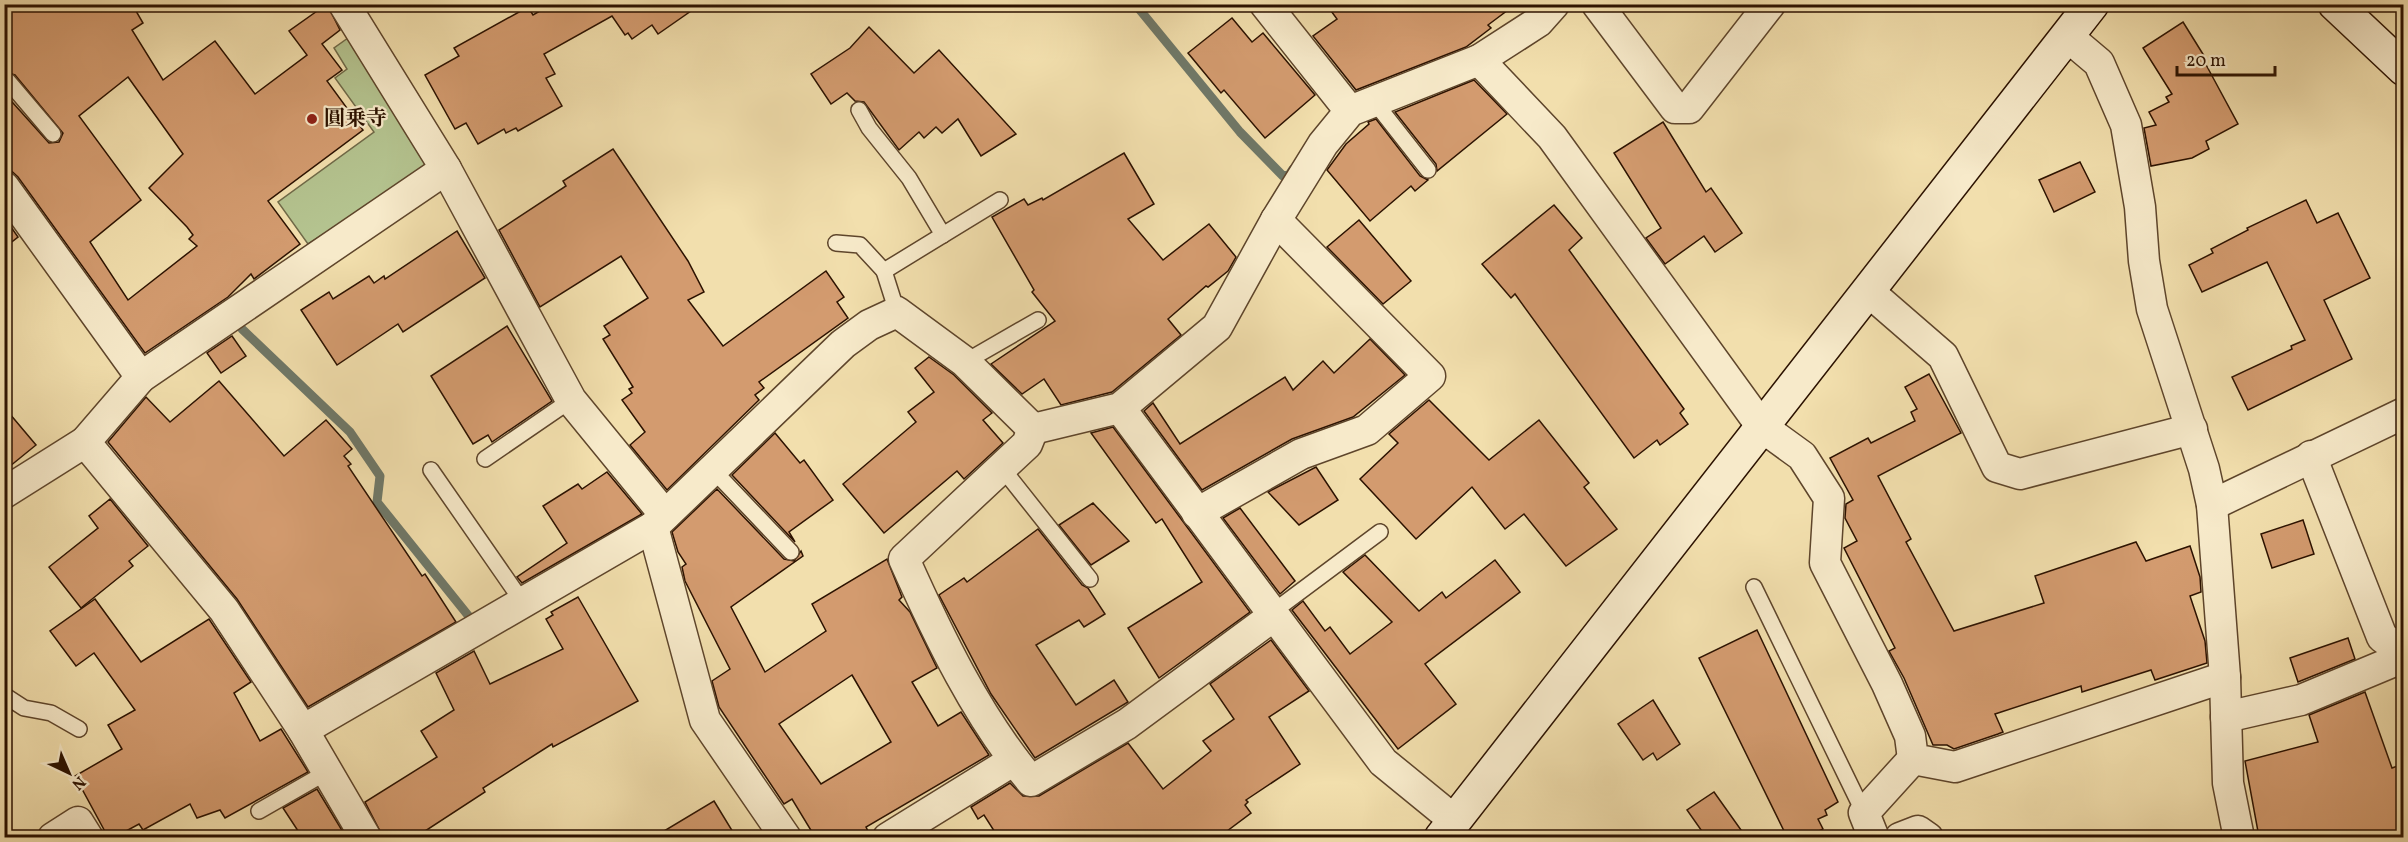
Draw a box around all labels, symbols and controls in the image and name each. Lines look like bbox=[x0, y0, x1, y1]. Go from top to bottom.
scale bar bbox=[2177, 39, 2274, 77]
text: 20 m bbox=[2186, 49, 2226, 74]
place label: 圓乗寺 bbox=[324, 105, 387, 134]
marker: 圓乗寺 bbox=[305, 112, 319, 126]
north arrow bbox=[39, 743, 99, 803]
text: N bbox=[66, 770, 90, 795]

